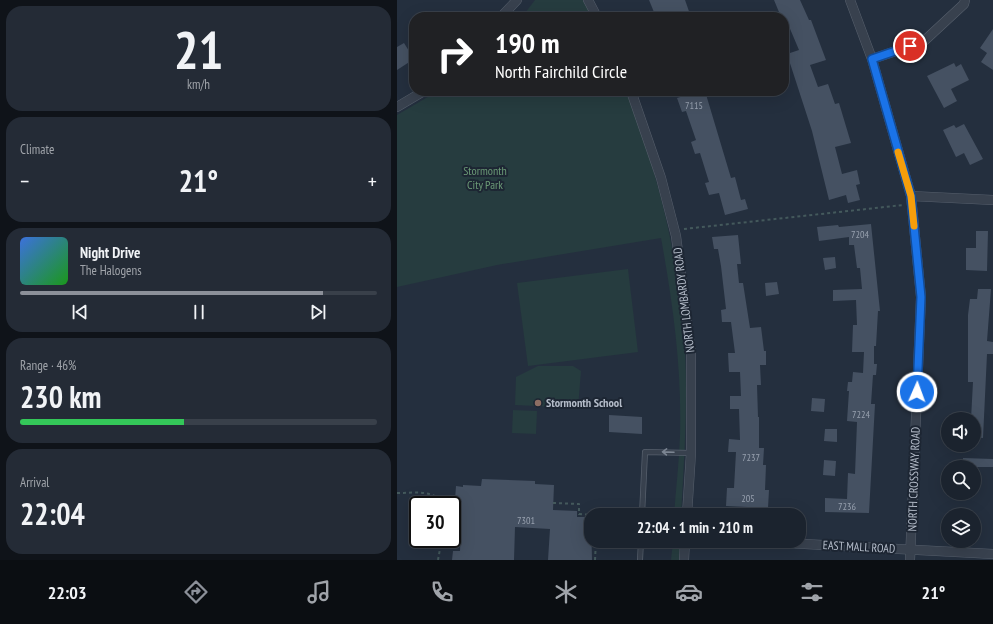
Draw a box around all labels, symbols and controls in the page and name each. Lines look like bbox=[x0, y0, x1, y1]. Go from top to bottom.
text: 21 bbox=[174, 16, 223, 83]
text: 190 m bbox=[495, 24, 559, 61]
icon: right bbox=[429, 28, 481, 80]
pin bbox=[893, 29, 927, 63]
icon: arrive bbox=[899, 35, 921, 57]
text: North Fairchild Circle bbox=[495, 60, 627, 83]
text: km/h bbox=[187, 76, 210, 93]
house number: 7115 bbox=[685, 99, 703, 112]
text: Climate bbox=[20, 141, 54, 158]
text: 21° bbox=[179, 161, 218, 200]
park label: Stormonth City Park bbox=[463, 163, 507, 192]
text: − bbox=[20, 167, 29, 195]
text: + bbox=[368, 167, 377, 195]
house number: 7204 bbox=[851, 228, 870, 241]
text: Night Drive bbox=[80, 243, 140, 262]
street label: NORTH LOMBARDY ROAD bbox=[670, 247, 697, 353]
text: The Halogens bbox=[80, 262, 142, 279]
icon: previous bbox=[69, 301, 91, 323]
icon: pause bbox=[188, 301, 210, 323]
icon: next bbox=[307, 301, 329, 323]
text: Range · 46% bbox=[20, 357, 76, 374]
position arrow bbox=[896, 371, 938, 413]
text: 230 km bbox=[20, 377, 101, 416]
place label: Stormonth School bbox=[546, 395, 622, 410]
marker: Stormonth School bbox=[533, 398, 543, 408]
house number: 7224 bbox=[852, 408, 871, 421]
map controls bbox=[941, 412, 981, 548]
button: sound bbox=[941, 412, 981, 452]
street label: NORTH CROSSWAY ROAD bbox=[904, 426, 923, 532]
one-way arrow bbox=[662, 448, 675, 456]
house number: 7237 bbox=[742, 451, 760, 464]
button: search bbox=[941, 460, 981, 500]
text: Arrival bbox=[20, 474, 49, 491]
house number: 205 bbox=[741, 492, 755, 505]
text: 22:04 bbox=[20, 494, 85, 533]
speed limit sign: 30 bbox=[409, 496, 461, 548]
house number: 7236 bbox=[838, 500, 857, 513]
button: layers bbox=[941, 508, 981, 548]
house number: 7301 bbox=[517, 514, 535, 527]
text: 22:04 · 1 min · 210 m bbox=[637, 518, 753, 537]
street label: EAST MALL ROAD bbox=[822, 537, 896, 556]
icon: directions bbox=[182, 578, 210, 606]
icon: music bbox=[305, 578, 333, 606]
icon: phone bbox=[428, 578, 456, 606]
icon: climate bbox=[552, 578, 580, 606]
icon: car bbox=[675, 578, 703, 606]
icon: filters bbox=[798, 578, 826, 606]
text: 22:03 bbox=[48, 581, 87, 604]
text: 21° bbox=[922, 581, 945, 604]

